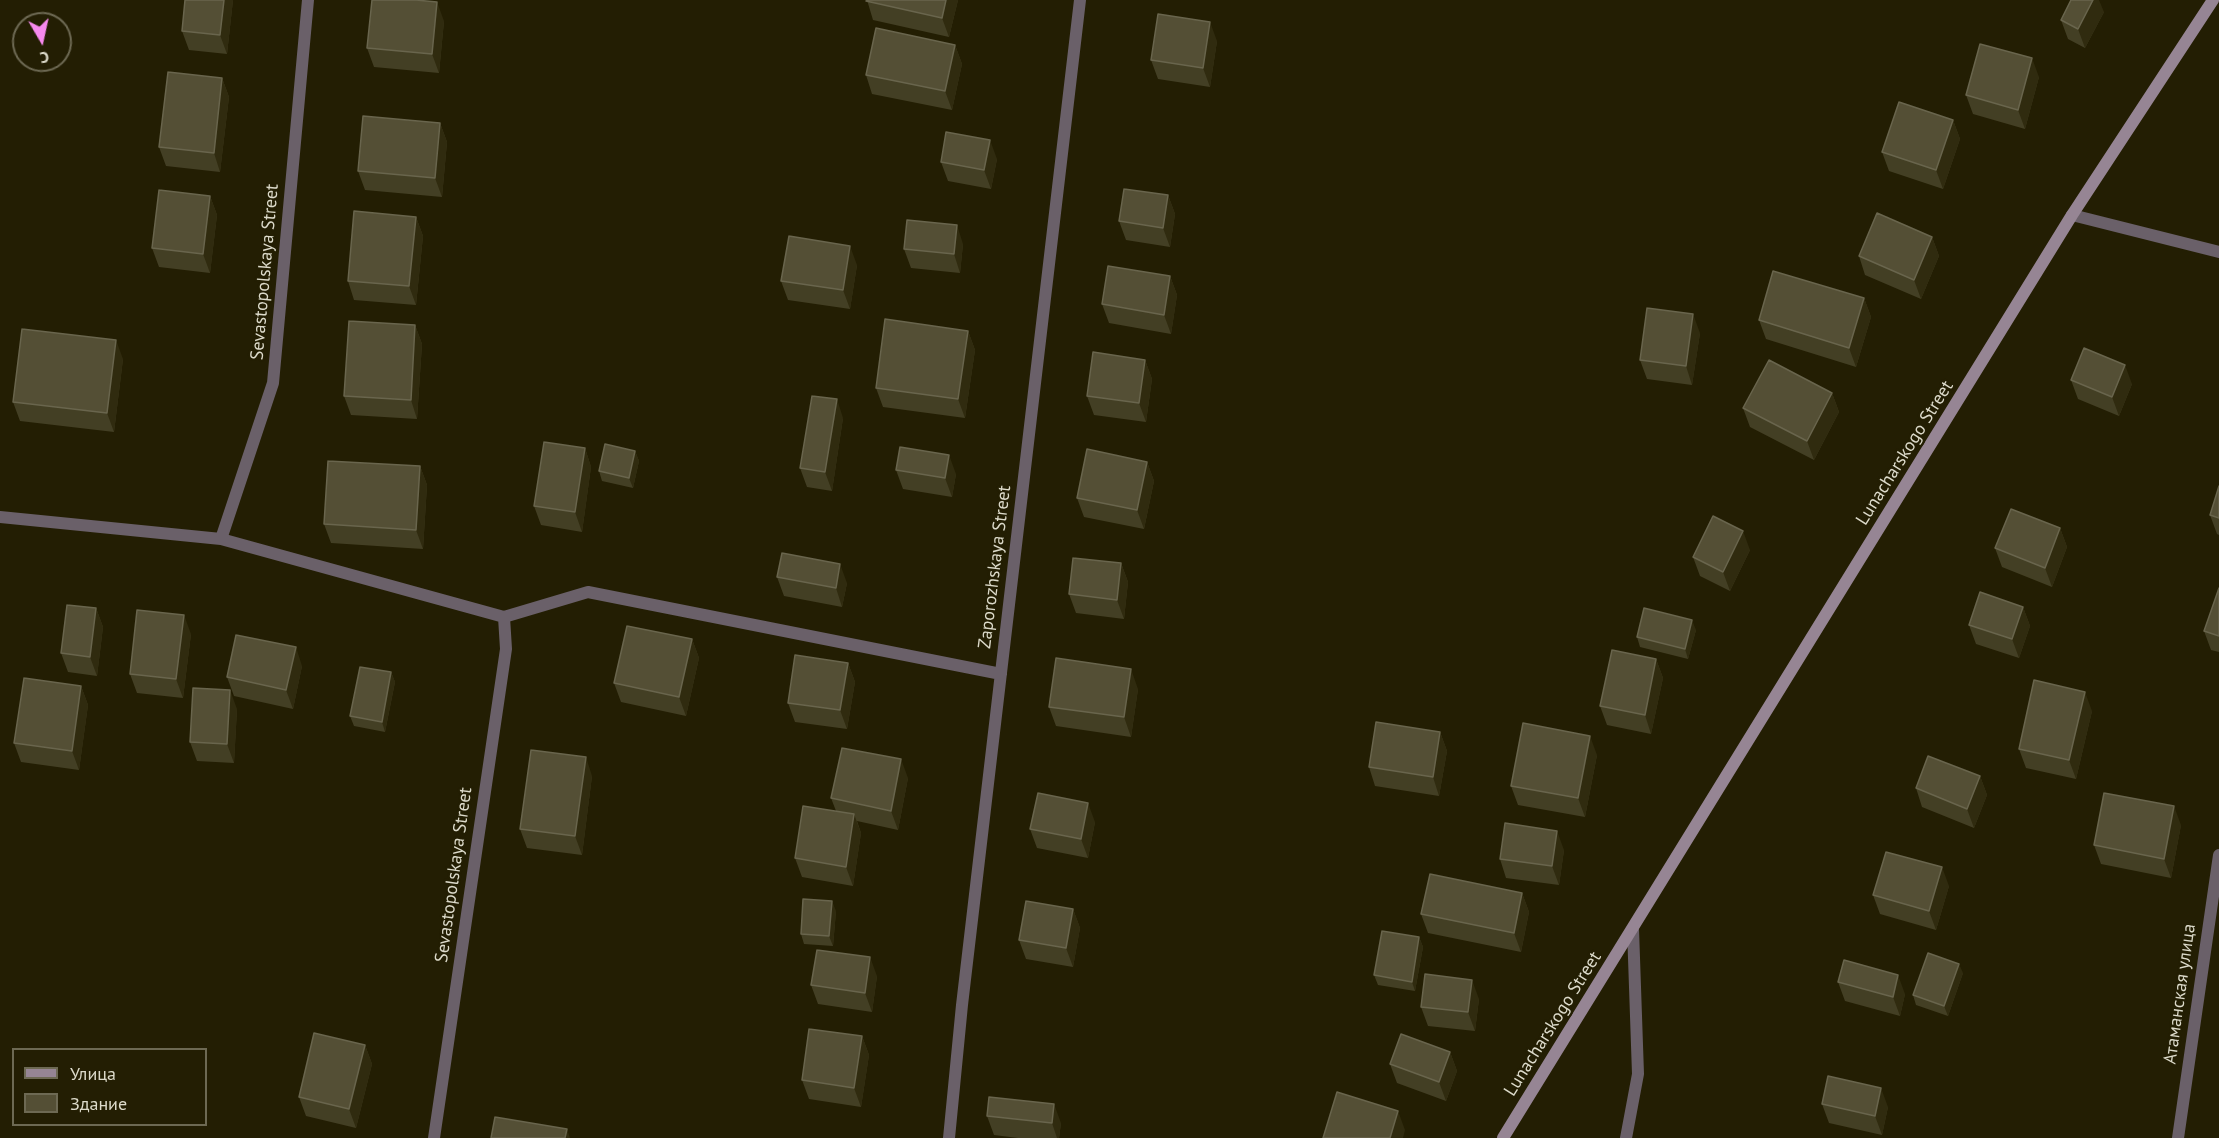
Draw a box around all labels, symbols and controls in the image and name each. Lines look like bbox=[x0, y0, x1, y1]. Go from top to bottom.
north arrow bbox=[12, 12, 72, 72]
text: С bbox=[39, 47, 50, 68]
street label: Sevastopolskaya Street bbox=[247, 183, 283, 361]
street label: Lunacharskogo Street bbox=[1852, 377, 1958, 529]
street label: Zaporozhskaya Street bbox=[974, 484, 1016, 650]
street label: Sevastopolskaya Street bbox=[431, 786, 477, 964]
street label: Атаманская улица bbox=[2159, 923, 2201, 1065]
street label: Lunacharskogo Street bbox=[1500, 948, 1606, 1100]
legend bbox=[12, 1048, 207, 1126]
text: Улица bbox=[70, 1062, 116, 1085]
text: Здание bbox=[70, 1092, 127, 1115]

